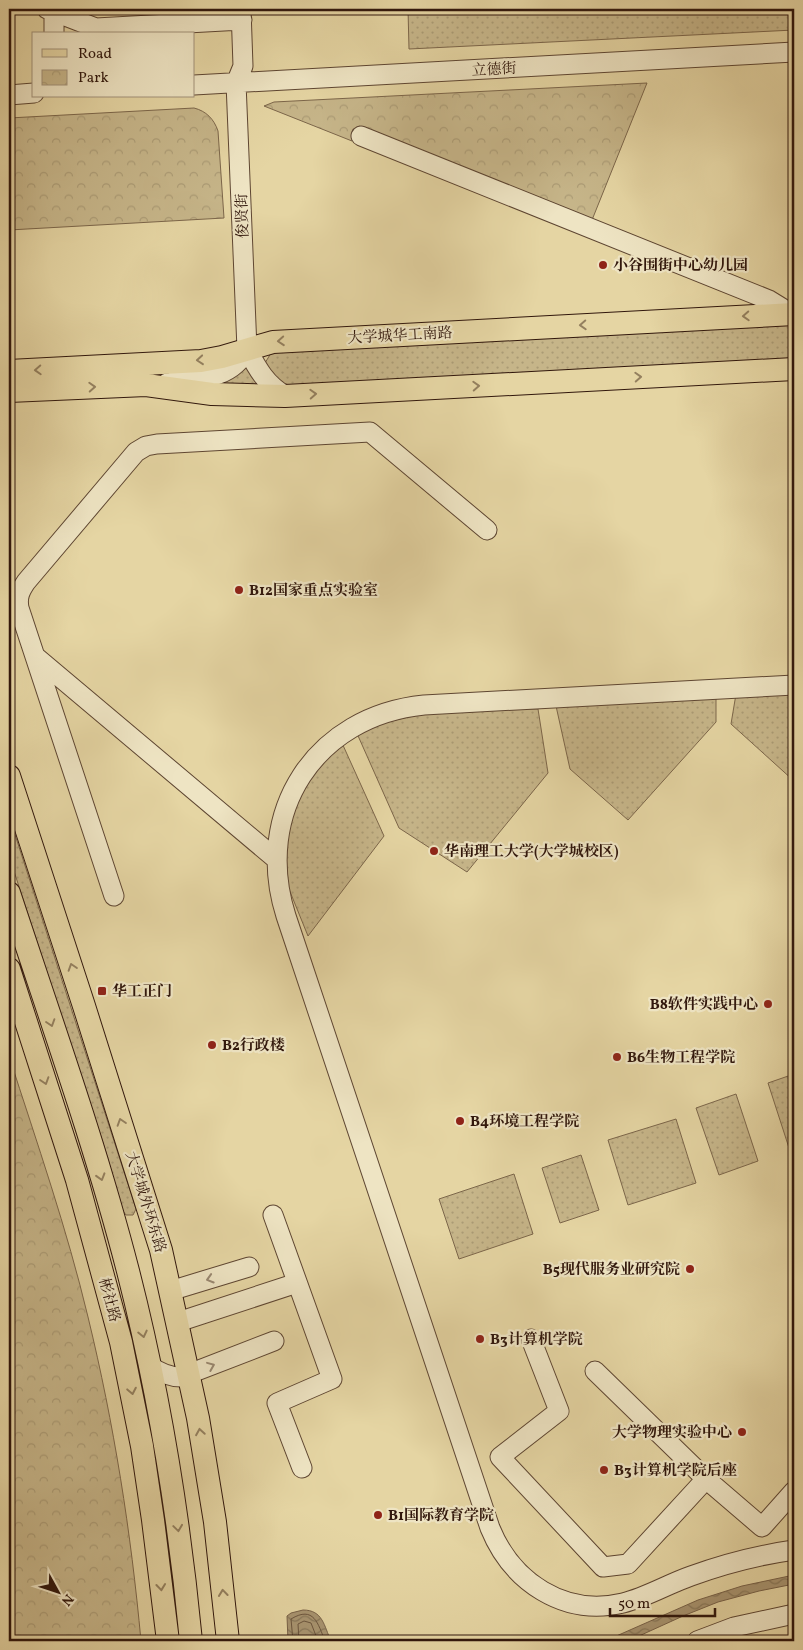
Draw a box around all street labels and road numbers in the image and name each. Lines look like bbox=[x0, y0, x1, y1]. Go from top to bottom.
street label: 立德街 bbox=[471, 59, 517, 82]
street label: 俊贤街 bbox=[232, 193, 255, 239]
street label: 大学城华工南路 bbox=[347, 323, 453, 350]
street label: 大学城外环东路 bbox=[119, 1149, 170, 1256]
street label: 彬社路 bbox=[93, 1276, 125, 1325]

